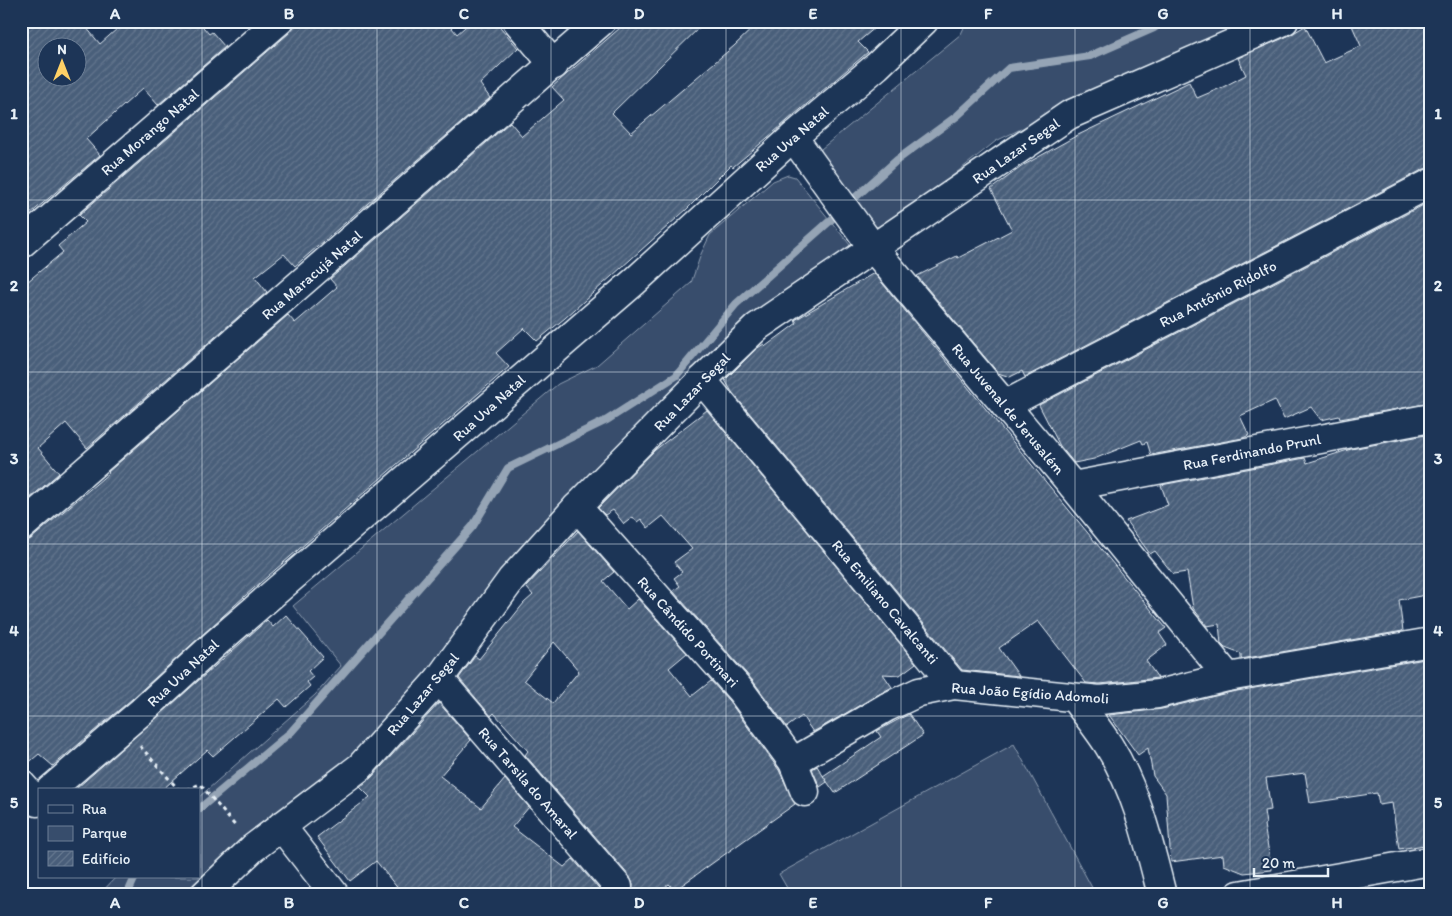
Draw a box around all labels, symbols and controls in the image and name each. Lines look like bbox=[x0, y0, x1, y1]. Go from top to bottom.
text: A bbox=[109, 4, 121, 23]
text: B bbox=[284, 4, 295, 23]
text: C bbox=[459, 4, 470, 23]
text: D bbox=[634, 4, 645, 23]
text: E bbox=[809, 4, 818, 23]
text: F bbox=[984, 4, 993, 23]
text: G bbox=[1157, 4, 1169, 23]
text: H bbox=[1331, 4, 1343, 23]
north arrow bbox=[38, 38, 88, 88]
text: N bbox=[57, 41, 67, 58]
street label: Rua Morango Natal bbox=[97, 84, 203, 179]
street label: Rua Uva Natal bbox=[752, 102, 833, 176]
text: 1 bbox=[10, 104, 18, 123]
text: 1 bbox=[1434, 104, 1442, 123]
street label: Rua Lazar Segal bbox=[969, 114, 1064, 188]
street label: Rua Maracujá Natal bbox=[258, 226, 367, 324]
street label: Rua Antônio Ridolfo bbox=[1156, 257, 1280, 331]
text: 2 bbox=[10, 276, 19, 295]
text: 2 bbox=[1434, 276, 1443, 295]
street label: Rua Juvenal de Jerusalém bbox=[948, 340, 1068, 478]
street label: Rua Lazar Segal bbox=[650, 348, 735, 435]
street label: Rua Uva Natal bbox=[449, 370, 530, 445]
street label: Rua Ferdinando Prunl bbox=[1182, 430, 1323, 474]
text: 3 bbox=[10, 449, 19, 468]
text: 3 bbox=[1434, 449, 1443, 468]
street label: Rua Emiliano Cavalcanti bbox=[828, 536, 942, 668]
street label: Rua Cândido Portinari bbox=[634, 573, 742, 691]
text: 4 bbox=[9, 621, 19, 640]
text: 4 bbox=[1433, 621, 1443, 640]
street label: Rua Uva Natal bbox=[143, 635, 223, 711]
street label: Rua Lazar Segal bbox=[383, 648, 463, 739]
street label: Rua João Egídio Adomoli bbox=[951, 679, 1109, 707]
street label: Rua Tarsila do Amaral bbox=[475, 723, 582, 843]
legend bbox=[38, 788, 200, 878]
text: 5 bbox=[10, 793, 19, 812]
text: 5 bbox=[1434, 793, 1443, 812]
text: Rua bbox=[82, 800, 107, 818]
text: Parque bbox=[82, 824, 127, 842]
scale bar bbox=[1254, 846, 1328, 878]
text: Edifício bbox=[82, 850, 130, 868]
text: 20 m bbox=[1262, 854, 1296, 872]
text: A bbox=[109, 893, 121, 912]
text: B bbox=[284, 893, 295, 912]
text: C bbox=[459, 893, 470, 912]
text: D bbox=[634, 893, 645, 912]
text: E bbox=[809, 893, 818, 912]
text: F bbox=[984, 893, 993, 912]
text: G bbox=[1157, 893, 1169, 912]
text: H bbox=[1331, 893, 1343, 912]

